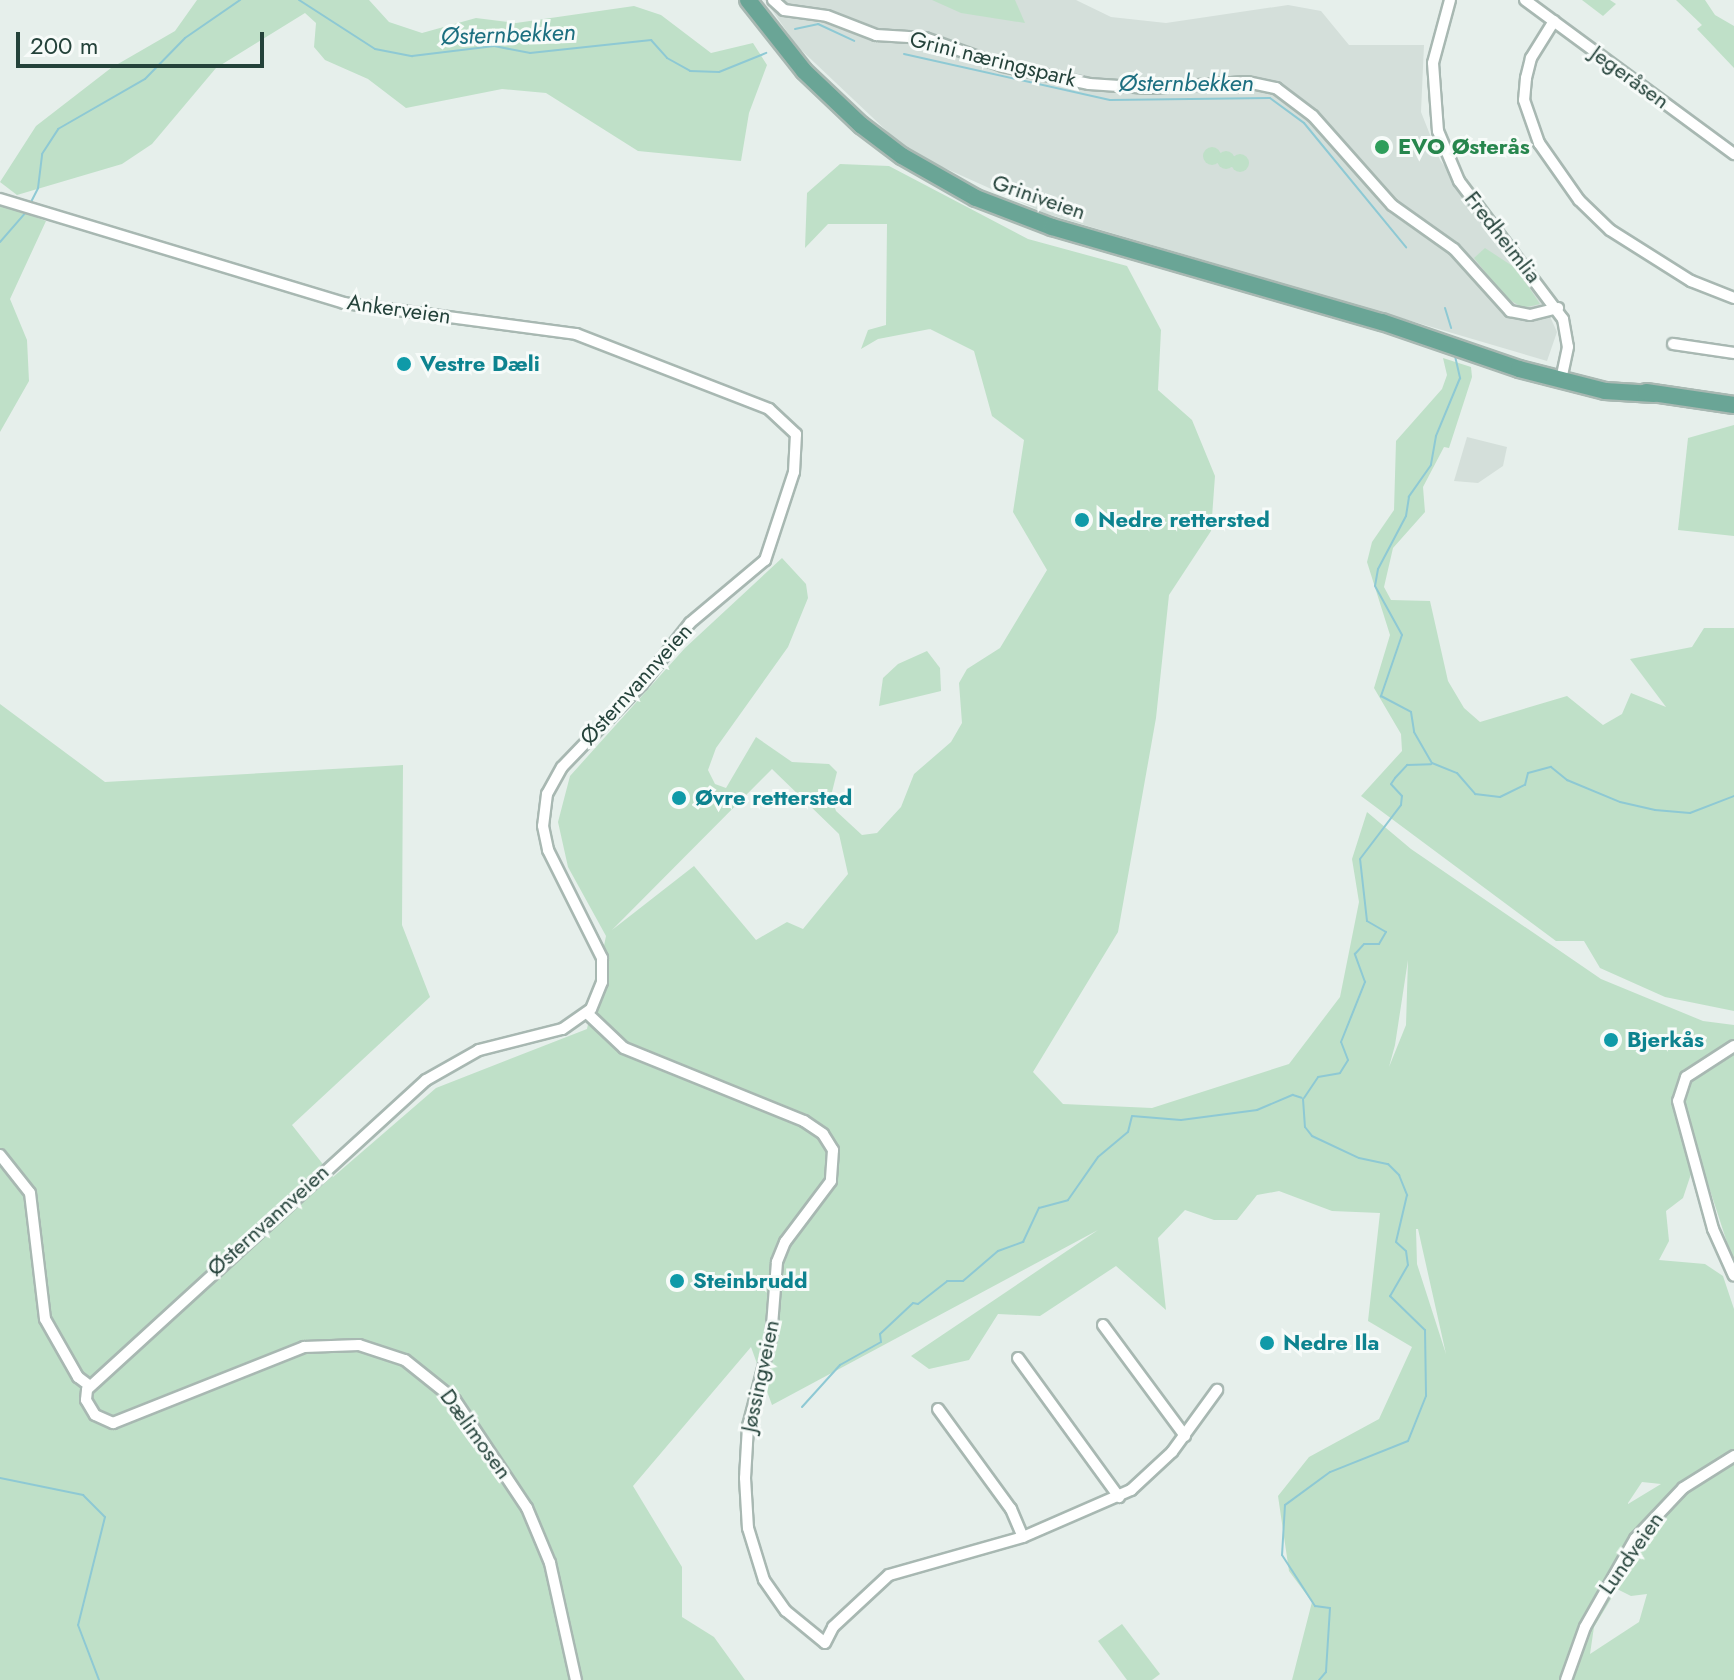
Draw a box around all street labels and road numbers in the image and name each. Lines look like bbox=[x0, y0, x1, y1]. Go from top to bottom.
street label: Grini næringspark bbox=[907, 26, 1079, 92]
street label: Jegeråsen bbox=[1586, 40, 1674, 114]
street label: Griniveien bbox=[989, 169, 1089, 225]
street label: Fredheimlia bbox=[1459, 186, 1547, 288]
street label: Ankerveien bbox=[346, 289, 452, 329]
street label: Østernvannveien bbox=[575, 618, 697, 750]
street label: Østernvannveien bbox=[202, 1159, 334, 1281]
street label: Jøssingveien bbox=[735, 1317, 785, 1435]
street label: Dælimosen bbox=[435, 1384, 517, 1484]
street label: Lundveien bbox=[1593, 1507, 1669, 1599]

